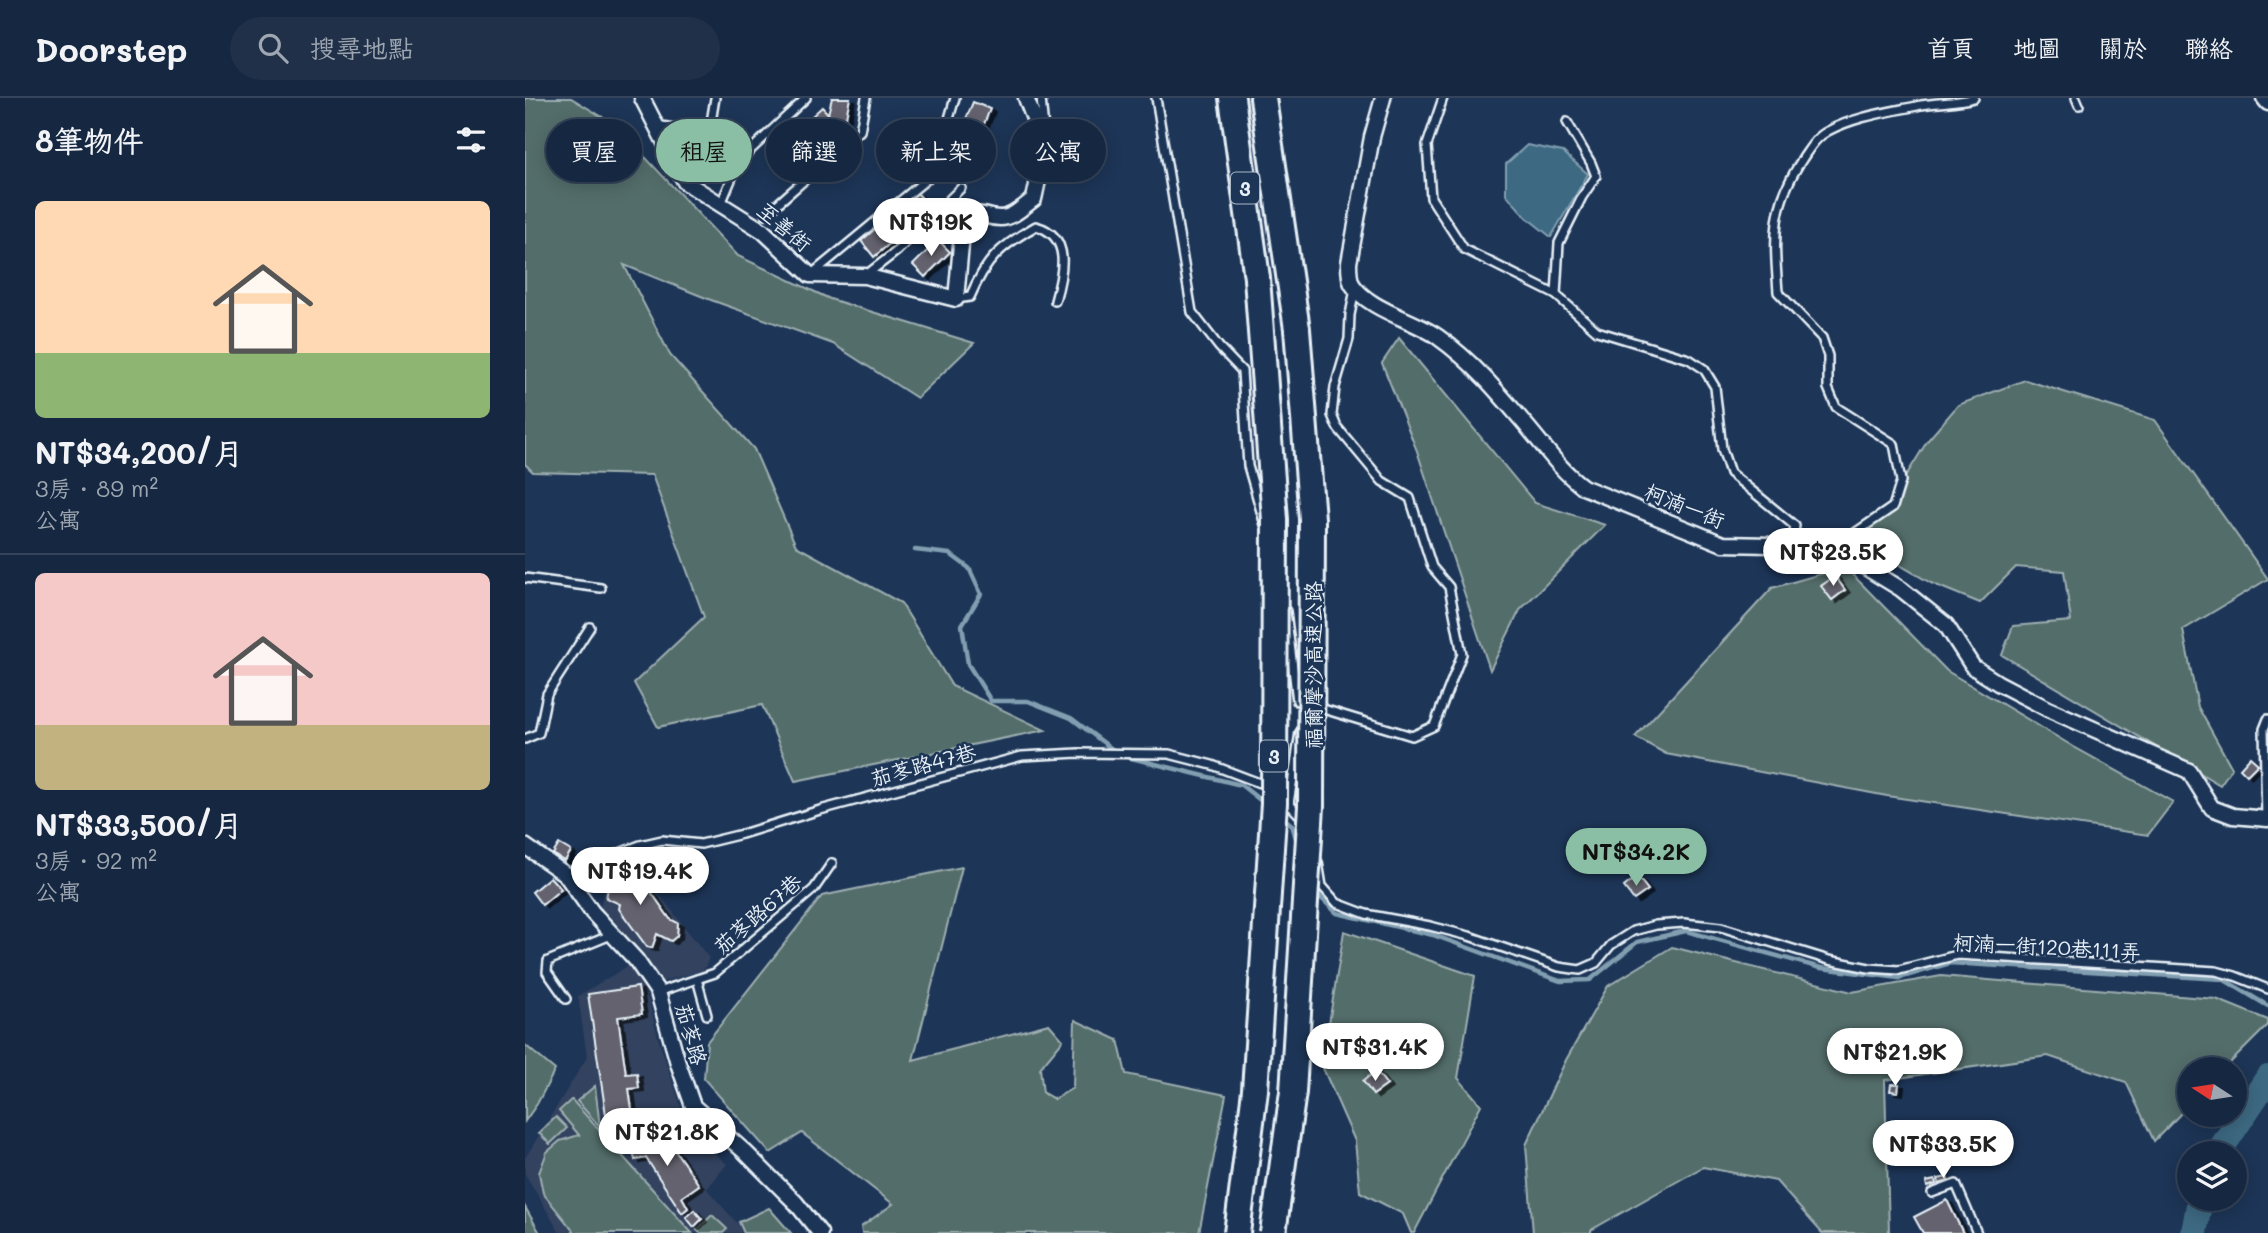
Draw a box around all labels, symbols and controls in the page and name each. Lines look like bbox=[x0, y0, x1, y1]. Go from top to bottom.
search box bbox=[230, 17, 720, 80]
text: Doorstep bbox=[35, 27, 188, 70]
icon: search bbox=[254, 29, 292, 67]
text: 搜尋地點 bbox=[310, 31, 414, 65]
text: 首頁 bbox=[1927, 32, 1975, 63]
text: 地圖 bbox=[2013, 32, 2061, 63]
text: 關於 bbox=[2099, 32, 2147, 63]
text: 聯絡 bbox=[2185, 32, 2233, 63]
chip: 買屋 bbox=[546, 119, 642, 182]
chip: 租屋 bbox=[656, 119, 752, 182]
chip: 篩選 bbox=[766, 119, 862, 182]
chip: 新上架 bbox=[876, 119, 996, 182]
chip: 公寓 bbox=[1010, 119, 1106, 182]
text: 8筆物件 bbox=[35, 120, 144, 160]
icon: filters bbox=[452, 121, 490, 159]
road number: 3 bbox=[1231, 172, 1259, 204]
street label: 至善街 bbox=[752, 195, 818, 257]
pin: NT$19K bbox=[874, 198, 988, 258]
text: NT$19K bbox=[889, 206, 973, 236]
icon: home bbox=[200, 246, 326, 372]
text: NT$34,200/月 bbox=[35, 432, 243, 472]
text: 3房 · 89 m² bbox=[35, 473, 158, 503]
street label: 柯湳一街 bbox=[1641, 477, 1729, 533]
text: 公寓 bbox=[35, 504, 81, 534]
pin: NT$23.5K bbox=[1761, 528, 1905, 588]
text: NT$23.5K bbox=[1779, 536, 1887, 566]
street label: 福爾摩沙高速公路 bbox=[1299, 581, 1326, 749]
icon: home bbox=[200, 618, 326, 744]
street label: 茄苳路47巷 bbox=[867, 737, 979, 791]
road number: 3 bbox=[1260, 740, 1288, 772]
text: NT$33,500/月 bbox=[35, 804, 243, 844]
pin: NT$34.2K bbox=[1564, 828, 1708, 888]
text: NT$34.2K bbox=[1582, 836, 1690, 866]
text: 3房 · 92 m² bbox=[35, 845, 157, 875]
pin: NT$19.4K bbox=[568, 848, 712, 907]
text: NT$19.4K bbox=[587, 855, 693, 885]
street label: 茄苳路67巷 bbox=[707, 867, 807, 959]
text: 公寓 bbox=[35, 876, 81, 906]
street label: 柯湳一街120巷111弄 bbox=[1952, 928, 2142, 964]
street label: 茄苳路 bbox=[670, 1000, 714, 1068]
pin: NT$31.4K bbox=[1303, 1024, 1447, 1083]
pin: NT$21.9K bbox=[1823, 1028, 1967, 1088]
text: NT$31.4K bbox=[1322, 1031, 1428, 1061]
text: NT$21.9K bbox=[1843, 1036, 1947, 1066]
north arrow bbox=[2177, 1057, 2247, 1127]
map controls bbox=[2177, 1057, 2247, 1211]
pin: NT$21.8K bbox=[595, 1108, 739, 1168]
text: NT$21.8K bbox=[615, 1116, 719, 1146]
pin: NT$33.5K bbox=[1871, 1121, 2015, 1180]
text: NT$33.5K bbox=[1889, 1128, 1997, 1158]
button: layers bbox=[2177, 1141, 2247, 1211]

